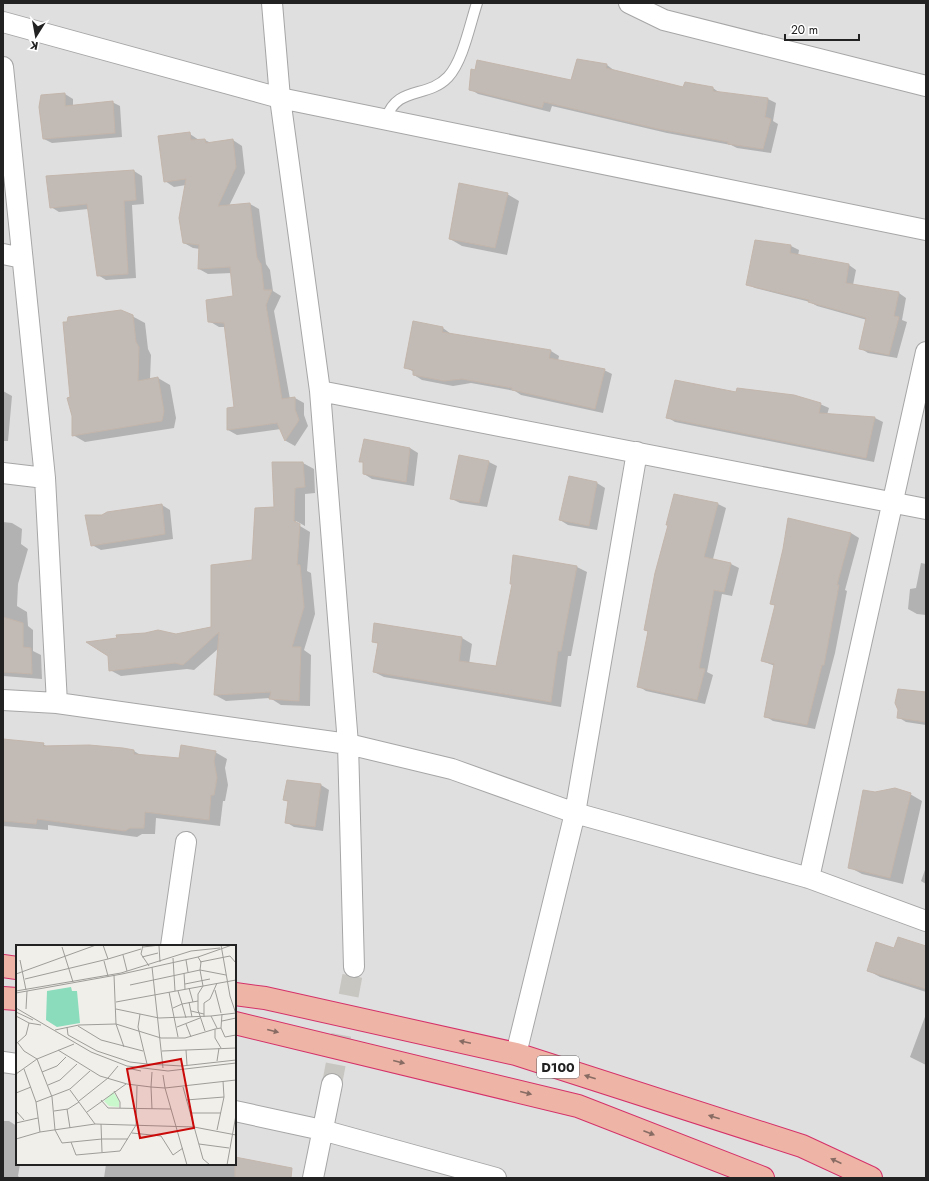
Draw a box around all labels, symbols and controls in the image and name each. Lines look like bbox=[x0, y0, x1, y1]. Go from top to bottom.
north arrow bbox=[16, 16, 56, 56]
scale bar bbox=[785, 16, 859, 42]
text: 20 m bbox=[791, 21, 818, 39]
text: K bbox=[28, 37, 39, 54]
inset map bbox=[16, 945, 236, 1165]
one-way arrow bbox=[267, 1029, 279, 1035]
one-way arrow bbox=[459, 1039, 471, 1045]
road number: D100 bbox=[537, 1056, 579, 1078]
one-way arrow bbox=[394, 1059, 406, 1065]
one-way arrow bbox=[583, 1074, 595, 1080]
one-way arrow bbox=[520, 1090, 532, 1096]
one-way arrow bbox=[707, 1114, 719, 1120]
one-way arrow bbox=[643, 1131, 655, 1137]
one-way arrow bbox=[830, 1158, 841, 1164]

